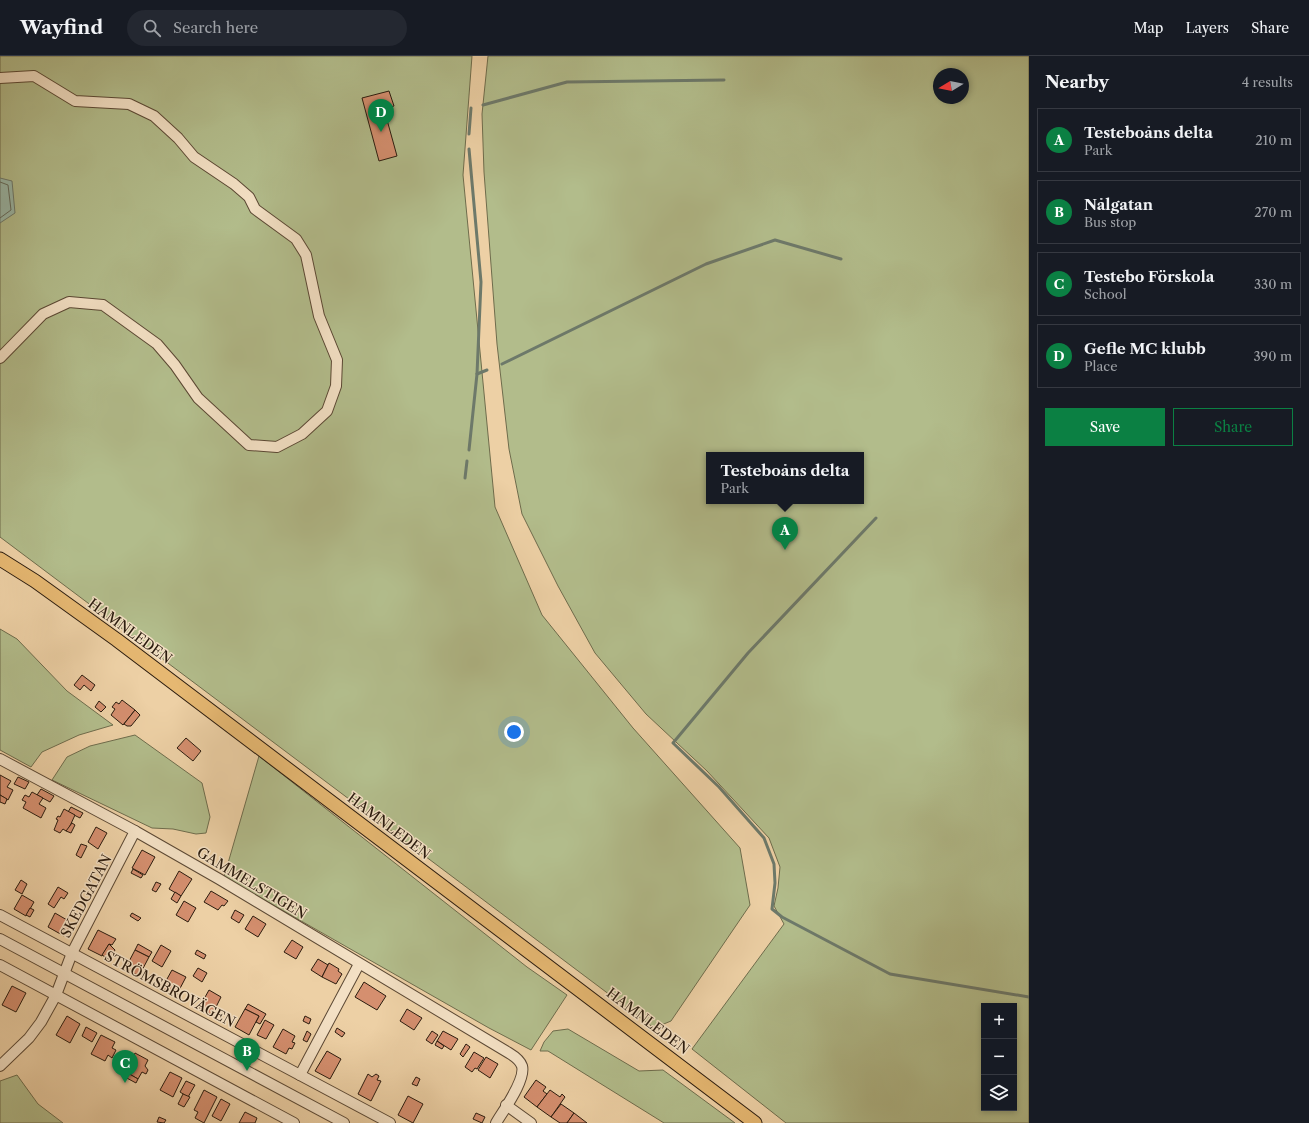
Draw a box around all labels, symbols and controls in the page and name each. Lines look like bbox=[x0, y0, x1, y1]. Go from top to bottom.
search box bbox=[127, 10, 407, 46]
text: Wayfind bbox=[20, 16, 103, 39]
icon: search bbox=[141, 17, 163, 39]
text: Search here bbox=[173, 18, 258, 37]
text: Map bbox=[1133, 19, 1163, 37]
text: Layers bbox=[1185, 19, 1229, 37]
text: Share bbox=[1251, 19, 1289, 37]
north arrow bbox=[933, 68, 969, 104]
text: Nearby bbox=[1045, 72, 1109, 92]
text: 4 results bbox=[1242, 74, 1293, 90]
pin: D bbox=[368, 99, 394, 132]
text: Testeboåns delta bbox=[1084, 123, 1213, 142]
text: A bbox=[1054, 132, 1064, 148]
text: 210 m bbox=[1255, 132, 1292, 148]
text: Park bbox=[1084, 142, 1112, 158]
text: Nålgatan bbox=[1084, 195, 1153, 214]
text: B bbox=[1054, 204, 1064, 220]
text: 270 m bbox=[1254, 204, 1292, 220]
text: Bus stop bbox=[1084, 214, 1136, 230]
text: Testebo Förskola bbox=[1084, 267, 1215, 286]
text: C bbox=[1054, 276, 1064, 292]
text: 330 m bbox=[1254, 276, 1292, 292]
text: School bbox=[1084, 286, 1127, 302]
text: Gefle MC klubb bbox=[1084, 339, 1206, 358]
text: D bbox=[1053, 348, 1065, 364]
text: 390 m bbox=[1253, 348, 1292, 364]
text: Place bbox=[1084, 358, 1117, 374]
button: Save bbox=[1045, 408, 1165, 446]
button: Share bbox=[1173, 408, 1293, 446]
popup bbox=[706, 452, 864, 504]
text: Testeboåns delta bbox=[720, 461, 850, 480]
text: Park bbox=[720, 480, 749, 496]
pin: A bbox=[772, 517, 798, 550]
street label: HAMNLEDEN bbox=[85, 595, 176, 668]
your location bbox=[504, 722, 524, 742]
street label: HAMNLEDEN bbox=[344, 789, 434, 863]
street label: GAMMELSTIGEN bbox=[194, 843, 311, 923]
street label: SKEDGATAN bbox=[56, 851, 116, 941]
street label: STRÖMSBROVÄGEN bbox=[102, 947, 239, 1031]
street label: HAMNLEDEN bbox=[603, 984, 693, 1058]
map controls bbox=[981, 1003, 1017, 1111]
button: + bbox=[981, 1003, 1017, 1039]
pin: B bbox=[234, 1038, 260, 1071]
button: − bbox=[981, 1039, 1017, 1075]
pin: C bbox=[112, 1050, 138, 1083]
button: layers bbox=[981, 1075, 1017, 1111]

